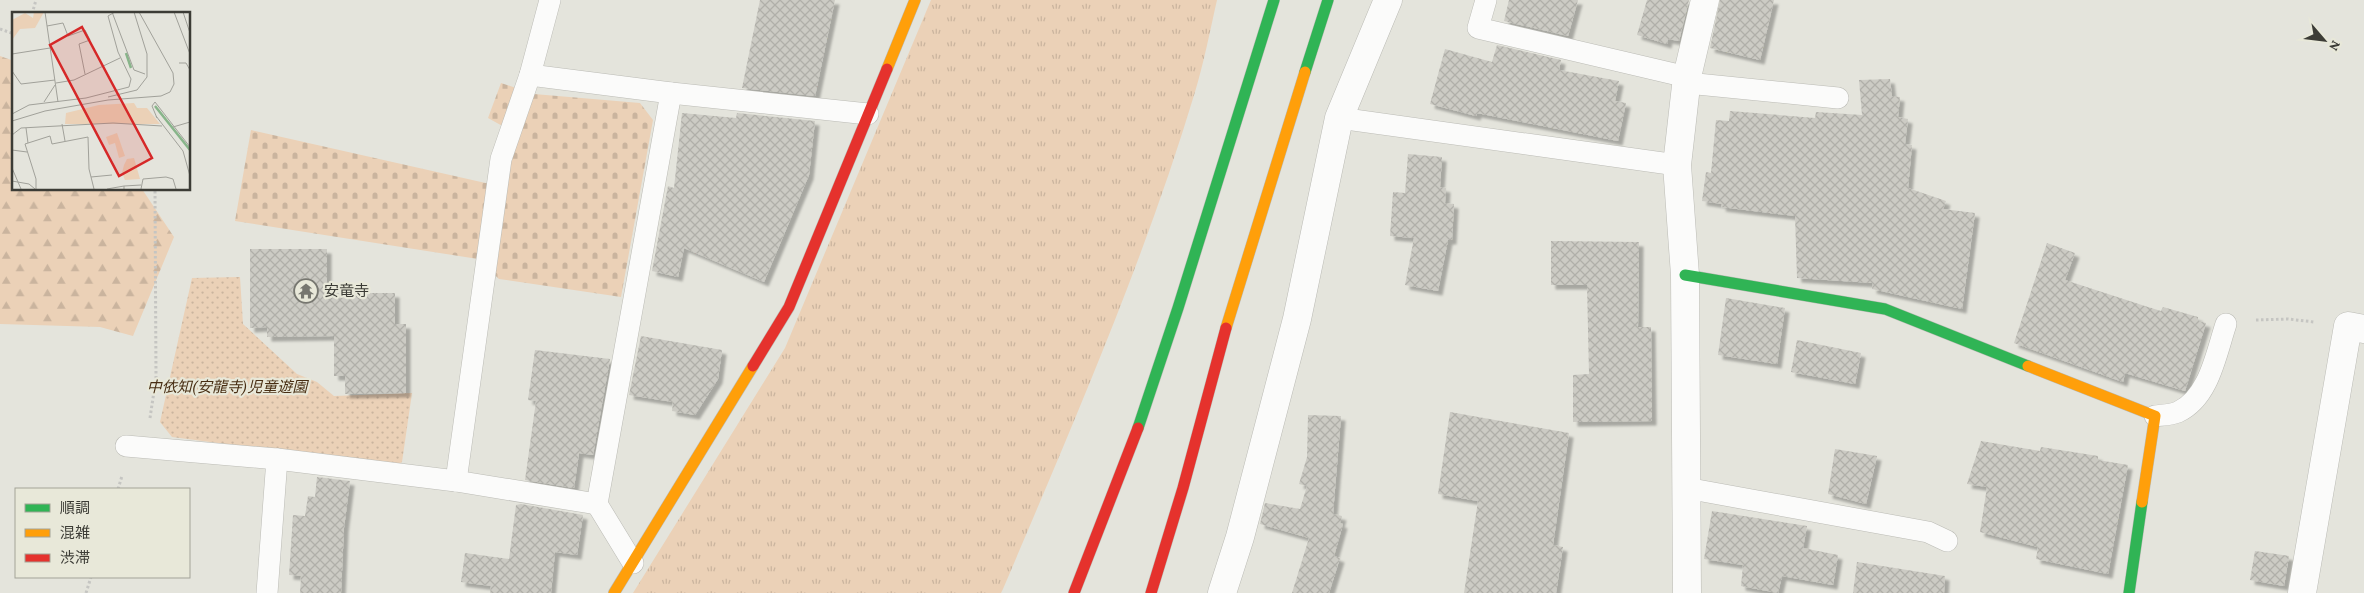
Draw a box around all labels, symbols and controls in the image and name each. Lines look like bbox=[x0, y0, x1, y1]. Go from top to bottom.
inset map bbox=[12, 12, 190, 190]
north arrow bbox=[2299, 15, 2349, 65]
text: N bbox=[2326, 38, 2345, 54]
temple icon: 安竜寺 bbox=[293, 278, 319, 304]
place label: 安竜寺 bbox=[324, 283, 369, 299]
park label: 中依知(安龍寺)児童遊園 bbox=[147, 379, 309, 396]
legend bbox=[15, 488, 190, 578]
text: 順調 bbox=[60, 500, 90, 516]
text: 混雑 bbox=[60, 525, 90, 541]
text: 渋滞 bbox=[60, 550, 90, 566]

